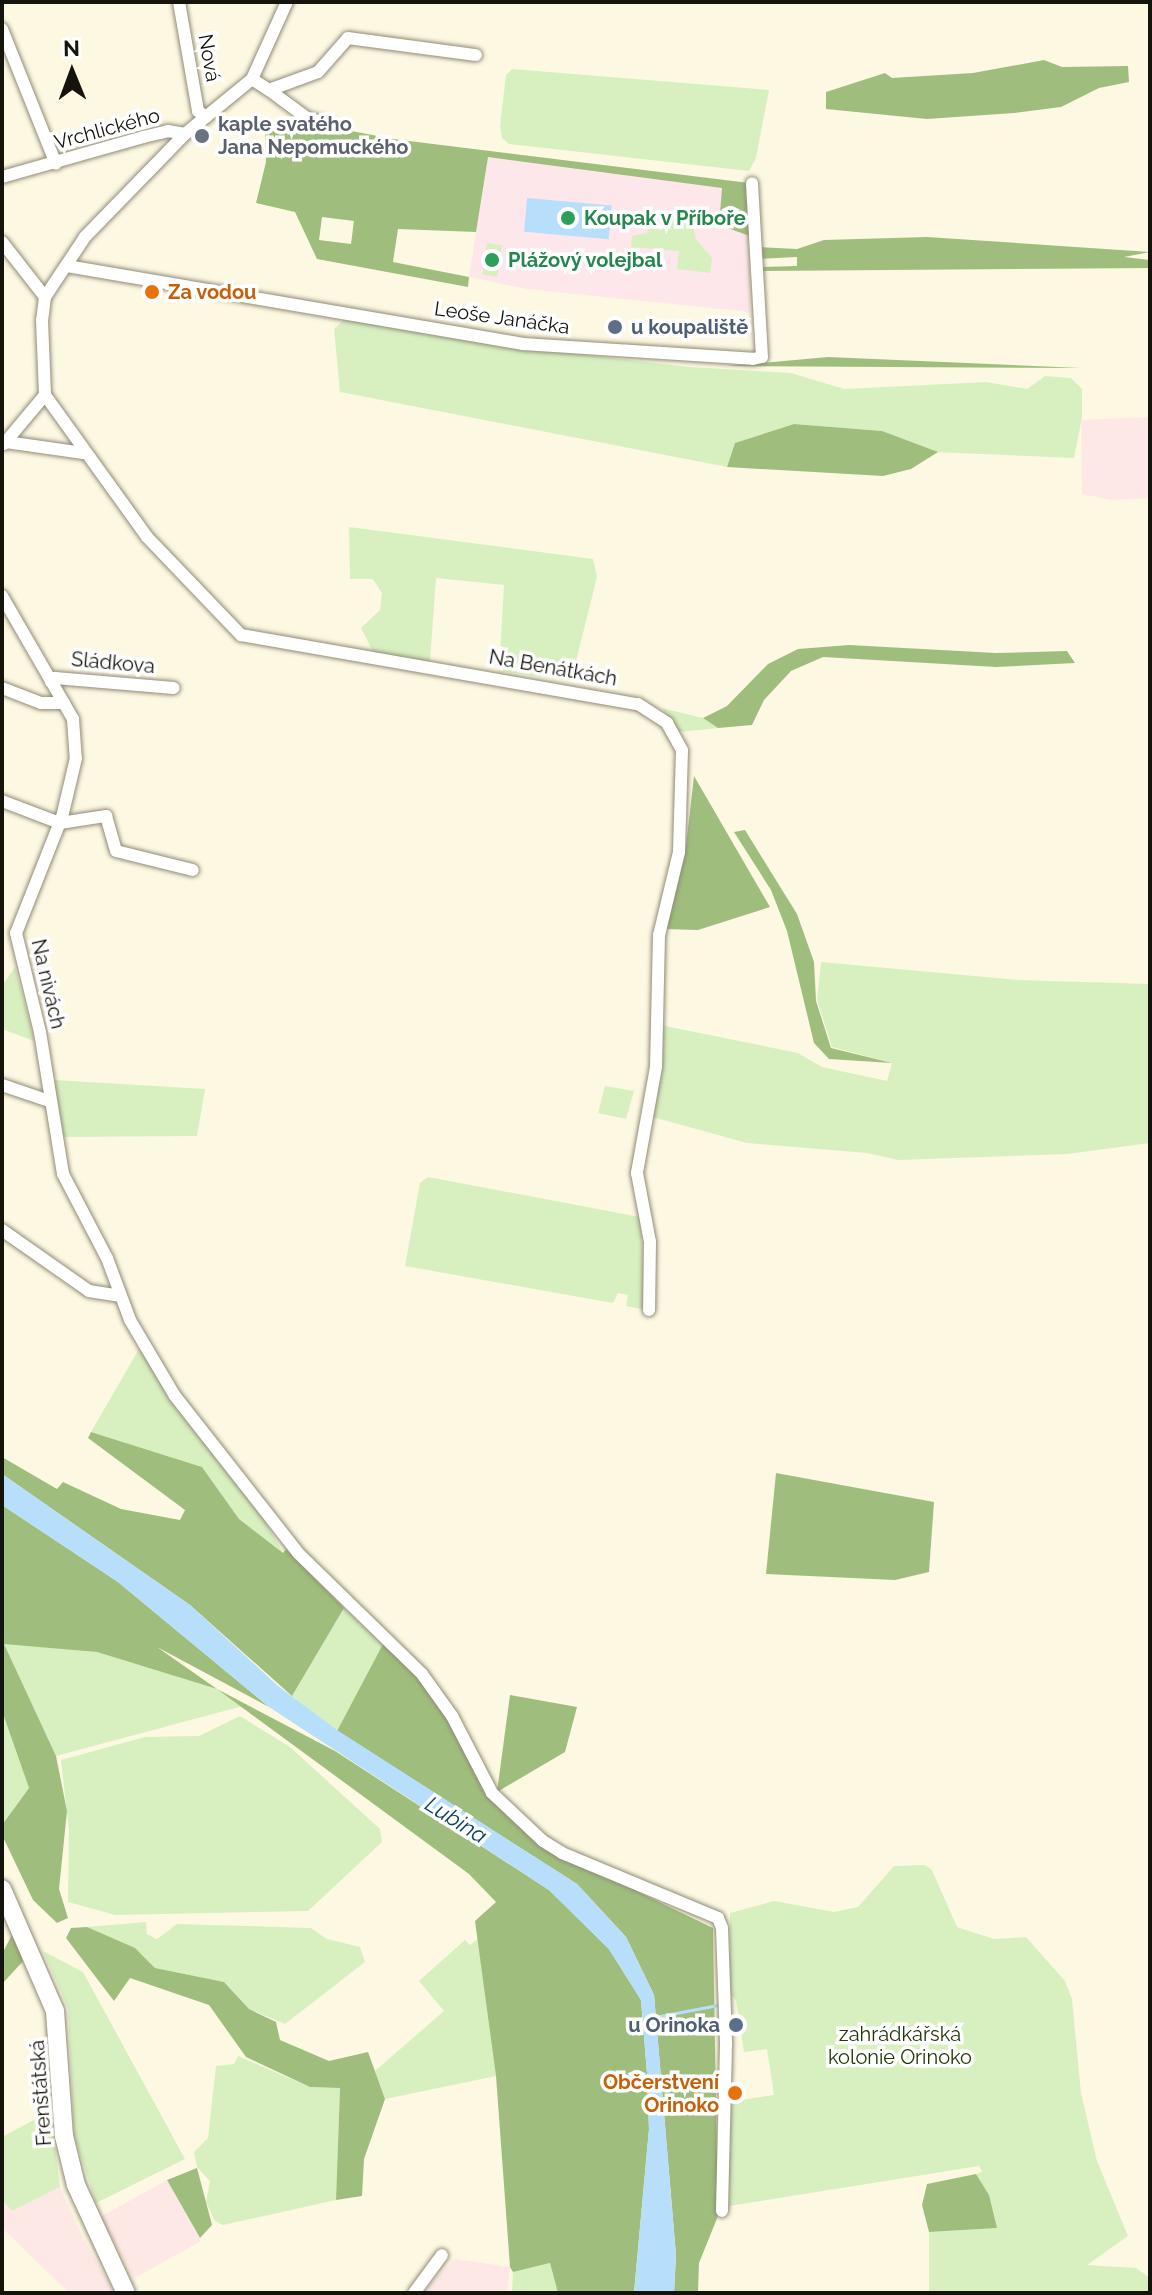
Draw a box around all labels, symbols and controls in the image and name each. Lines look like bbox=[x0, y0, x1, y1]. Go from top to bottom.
north arrow bbox=[32, 32, 112, 112]
street label: Nová bbox=[193, 32, 225, 84]
text: N bbox=[63, 35, 80, 61]
street label: Vrchlického bbox=[52, 103, 162, 155]
place label: kaple svatého Jana Nepomuckého bbox=[218, 112, 408, 159]
marker: kaple svatého Jana Nepomuckého bbox=[193, 127, 211, 145]
place label: Koupak v Příboře bbox=[584, 206, 747, 230]
marker: Koupak v Příboře bbox=[559, 209, 577, 227]
place label: Plážový volejbal bbox=[508, 248, 663, 272]
marker: Plážový volejbal bbox=[483, 251, 501, 269]
place label: Za vodou bbox=[168, 280, 257, 304]
marker: Za vodou bbox=[143, 283, 161, 301]
street label: Leoše Janáčka bbox=[433, 297, 571, 339]
place label: u koupaliště bbox=[631, 315, 748, 339]
marker: u koupaliště bbox=[606, 318, 624, 336]
street label: Na Benátkách bbox=[487, 645, 619, 691]
street label: Sládkova bbox=[70, 647, 156, 679]
street label: Na nivách bbox=[26, 937, 70, 1031]
water label: Lubina bbox=[420, 1791, 492, 1849]
place label: u Orinoka bbox=[628, 2013, 720, 2037]
marker: u Orinoka bbox=[727, 2016, 745, 2034]
park label: zahrádkářská kolonie Orinoko bbox=[828, 2022, 972, 2069]
street label: Frenštátská bbox=[25, 2039, 57, 2147]
place label: Občerstvení Orinoko bbox=[603, 2070, 719, 2117]
marker: Občerstvení Orinoko bbox=[726, 2084, 744, 2102]

